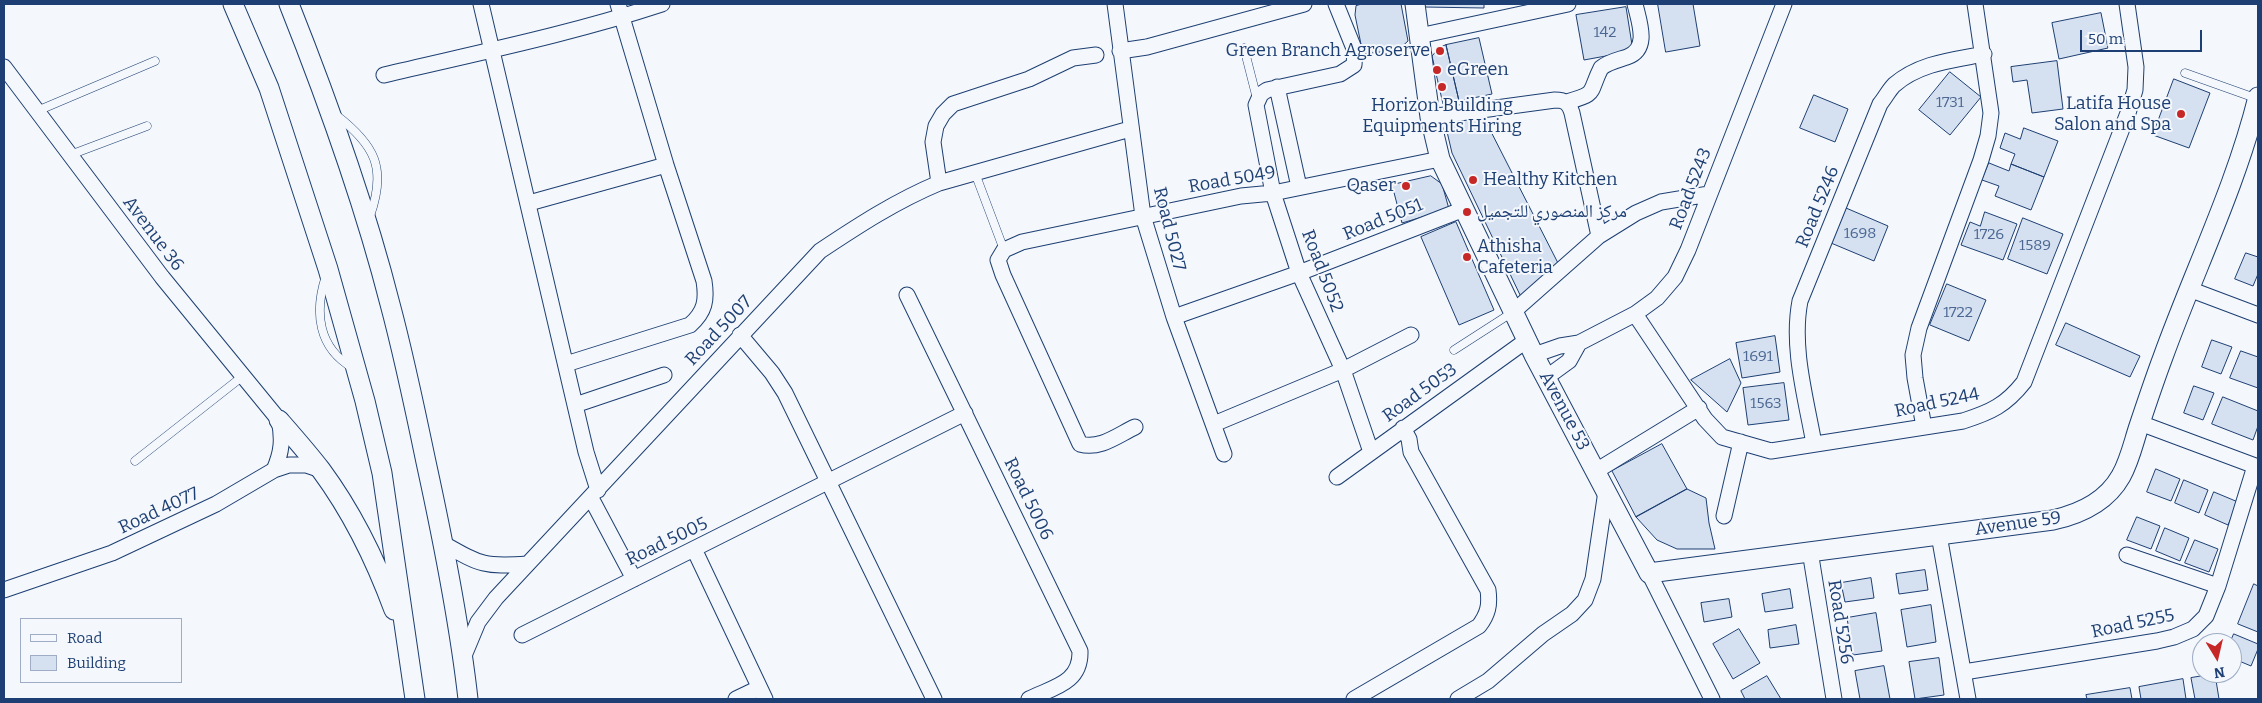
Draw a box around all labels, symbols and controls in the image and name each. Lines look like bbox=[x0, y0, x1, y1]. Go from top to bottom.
scale bar bbox=[2082, 20, 2204, 52]
house number: 142 bbox=[1593, 24, 1617, 42]
text: 50 m bbox=[2088, 30, 2123, 48]
place label: Green Branch Agroserve bbox=[1225, 40, 1430, 62]
marker: Green Branch Agroserve bbox=[1434, 45, 1446, 57]
place label: eGreen bbox=[1447, 59, 1509, 81]
marker: eGreen bbox=[1431, 64, 1443, 76]
marker: Horizon Building Equipments Hiring bbox=[1436, 81, 1448, 93]
place label: Latifa House Salon and Spa bbox=[2054, 93, 2171, 136]
house number: 1731 bbox=[1936, 94, 1964, 112]
place label: Horizon Building Equipments Hiring bbox=[1362, 95, 1522, 138]
marker: Latifa House Salon and Spa bbox=[2175, 108, 2187, 120]
street label: Road 5243 bbox=[1666, 145, 1716, 233]
street label: Road 5049 bbox=[1187, 162, 1277, 198]
street label: Road 5246 bbox=[1792, 163, 1844, 251]
place label: Healthy Kitchen bbox=[1483, 169, 1617, 191]
marker: Healthy Kitchen bbox=[1467, 174, 1479, 186]
place label: Qaser bbox=[1347, 175, 1396, 197]
marker: Qaser bbox=[1400, 180, 1412, 192]
street label: Road 5027 bbox=[1148, 185, 1190, 273]
street label: Avenue 36 bbox=[118, 192, 188, 276]
street label: Road 5051 bbox=[1340, 194, 1426, 246]
place label: مركز المنصوري للتجميل bbox=[1477, 201, 1627, 223]
marker: مركز المنصوري للتجميل bbox=[1461, 206, 1473, 218]
house number: 1698 bbox=[1844, 225, 1876, 243]
house number: 1726 bbox=[1974, 226, 2004, 244]
street label: Road 5052 bbox=[1296, 227, 1348, 315]
place label: Athisha Cafeteria bbox=[1477, 236, 1553, 278]
house number: 1589 bbox=[2019, 237, 2051, 255]
marker: Athisha Cafeteria bbox=[1461, 251, 1473, 263]
street label: Road 5007 bbox=[681, 292, 757, 370]
house number: 1722 bbox=[1943, 304, 1973, 322]
house number: 1691 bbox=[1743, 348, 1773, 366]
street label: Road 5053 bbox=[1379, 359, 1461, 427]
street label: Avenue 53 bbox=[1534, 368, 1594, 454]
street label: Road 5244 bbox=[1893, 383, 1981, 423]
house number: 1563 bbox=[1750, 395, 1782, 413]
street label: Road 5006 bbox=[999, 454, 1057, 544]
street label: Road 4077 bbox=[115, 483, 203, 539]
street label: Avenue 59 bbox=[1973, 507, 2063, 541]
street label: Road 5005 bbox=[623, 513, 711, 571]
street label: Road 5256 bbox=[1823, 578, 1857, 666]
street label: Road 5255 bbox=[2090, 605, 2176, 643]
legend bbox=[20, 618, 182, 683]
text: Road bbox=[67, 629, 102, 647]
north arrow bbox=[2192, 633, 2242, 683]
text: Building bbox=[67, 654, 126, 672]
text: N bbox=[2213, 663, 2226, 682]

